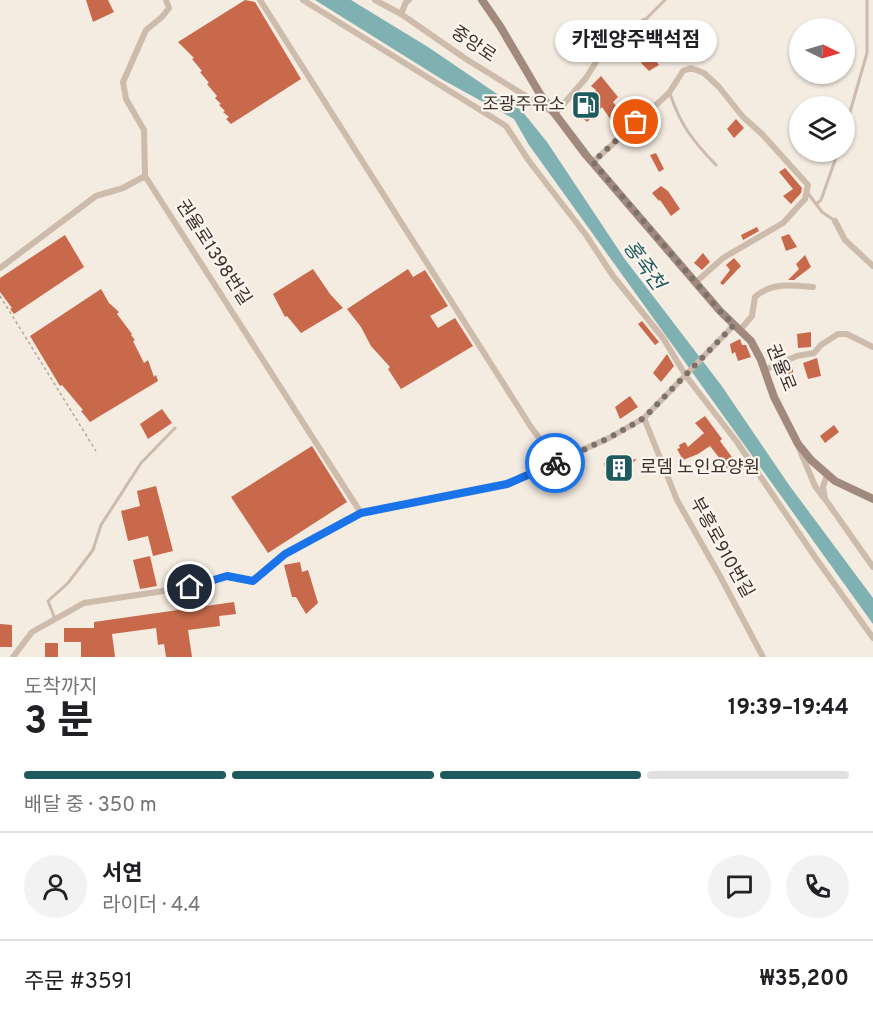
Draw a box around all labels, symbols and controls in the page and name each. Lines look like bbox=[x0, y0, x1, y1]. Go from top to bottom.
north arrow bbox=[789, 18, 855, 84]
map controls bbox=[789, 18, 855, 162]
callout: 카젠양주백석점 bbox=[555, 20, 717, 62]
street label: 중앙로 bbox=[446, 22, 500, 68]
text: 카젠양주백석점 bbox=[572, 28, 700, 54]
fuel station icon: 조광주유소 bbox=[570, 89, 602, 121]
place label: 조광주유소 bbox=[482, 94, 565, 117]
pin bbox=[610, 96, 661, 147]
button: layers bbox=[789, 96, 855, 162]
icon: bag bbox=[619, 105, 652, 138]
street label: 권율로1398번길 bbox=[170, 196, 256, 310]
water label: 홍죽천 bbox=[616, 236, 671, 298]
street label: 권율로 bbox=[760, 341, 800, 395]
courier bbox=[525, 433, 585, 493]
icon: bike bbox=[539, 447, 572, 480]
building icon: 로뎀 노인요양원 bbox=[603, 452, 635, 484]
place label: 로뎀 노인요양원 bbox=[640, 457, 760, 480]
street label: 부흥로910번길 bbox=[684, 494, 758, 602]
pin bbox=[164, 561, 215, 612]
icon: home bbox=[173, 570, 206, 603]
text: 도착까지 bbox=[24, 675, 98, 701]
text: 19:39–19:44 bbox=[728, 695, 849, 722]
text: 3 분 bbox=[24, 699, 93, 748]
text: 배달 중 · 350 m bbox=[24, 793, 157, 819]
button: person bbox=[24, 855, 87, 918]
button: chat bbox=[708, 855, 771, 918]
button: phone bbox=[786, 855, 849, 918]
text: 서연 bbox=[102, 861, 142, 888]
text: 라이더 · 4.4 bbox=[102, 893, 200, 919]
text: ₩35,200 bbox=[760, 966, 849, 993]
text: 주문 #3591 bbox=[24, 969, 133, 996]

